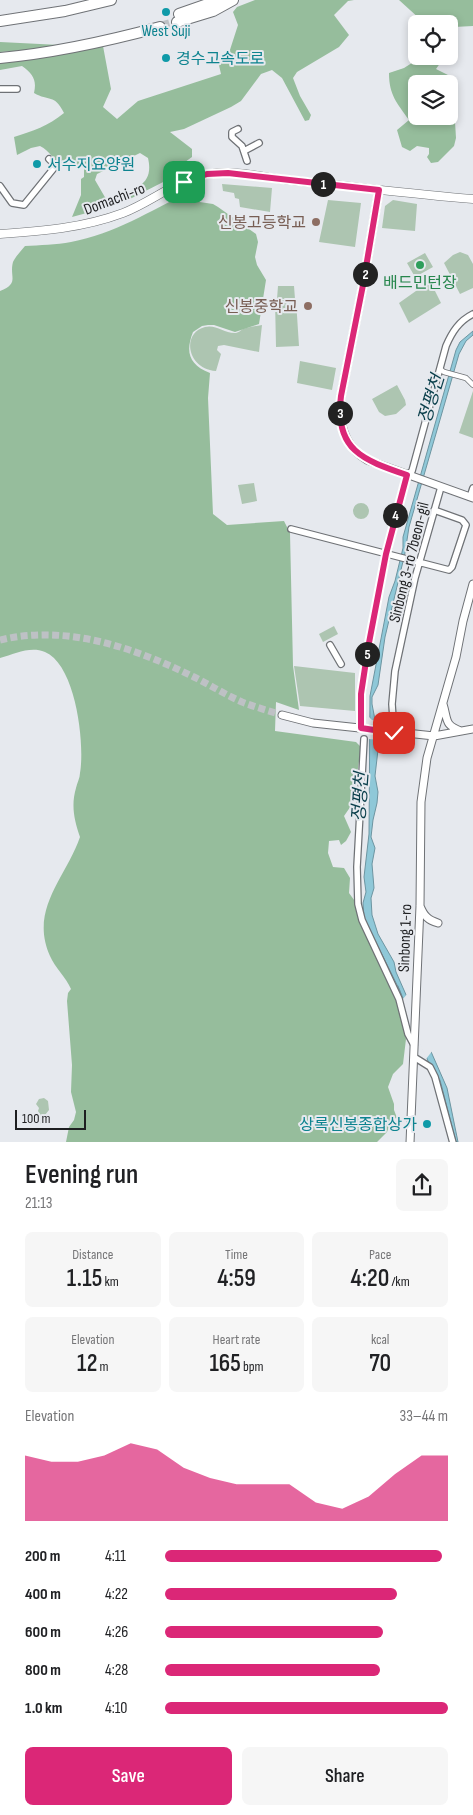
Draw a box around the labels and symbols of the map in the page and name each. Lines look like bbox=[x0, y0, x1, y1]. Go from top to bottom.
marker: West Suji bbox=[160, 6, 172, 18]
place label: West Suji bbox=[141, 22, 191, 41]
place label: 경수고속도로 bbox=[176, 50, 265, 69]
marker: 경수고속도로 bbox=[160, 52, 172, 64]
place label: 서수지요양원 bbox=[47, 156, 135, 175]
marker: 서수지요양원 bbox=[31, 158, 43, 170]
pin bbox=[163, 161, 205, 203]
pin: 1 bbox=[310, 172, 336, 196]
street label: Domachi-ro bbox=[81, 179, 148, 220]
place label: 신봉고등학교 bbox=[218, 214, 306, 233]
marker: 신봉고등학교 bbox=[310, 216, 322, 228]
marker: 배드민턴장 bbox=[414, 259, 426, 271]
pin: 2 bbox=[352, 262, 378, 286]
place label: 배드민턴장 bbox=[383, 274, 457, 293]
place label: 신봉중학교 bbox=[224, 298, 298, 317]
marker: 신봉중학교 bbox=[302, 300, 314, 312]
water label: 정평천 bbox=[414, 370, 449, 426]
pin: 3 bbox=[328, 400, 352, 426]
street label: Sinbong 3-ro 7beon-gil bbox=[385, 500, 434, 625]
pin: 4 bbox=[382, 502, 408, 528]
pin: 5 bbox=[354, 642, 380, 666]
pin bbox=[373, 712, 415, 754]
water label: 정평천 bbox=[348, 769, 373, 823]
street label: Sinbong 1-ro bbox=[395, 904, 416, 972]
scale bar bbox=[15, 1108, 86, 1131]
place label: 상록신봉종합상가 bbox=[299, 1116, 417, 1135]
marker: 상록신봉종합상가 bbox=[421, 1118, 433, 1130]

